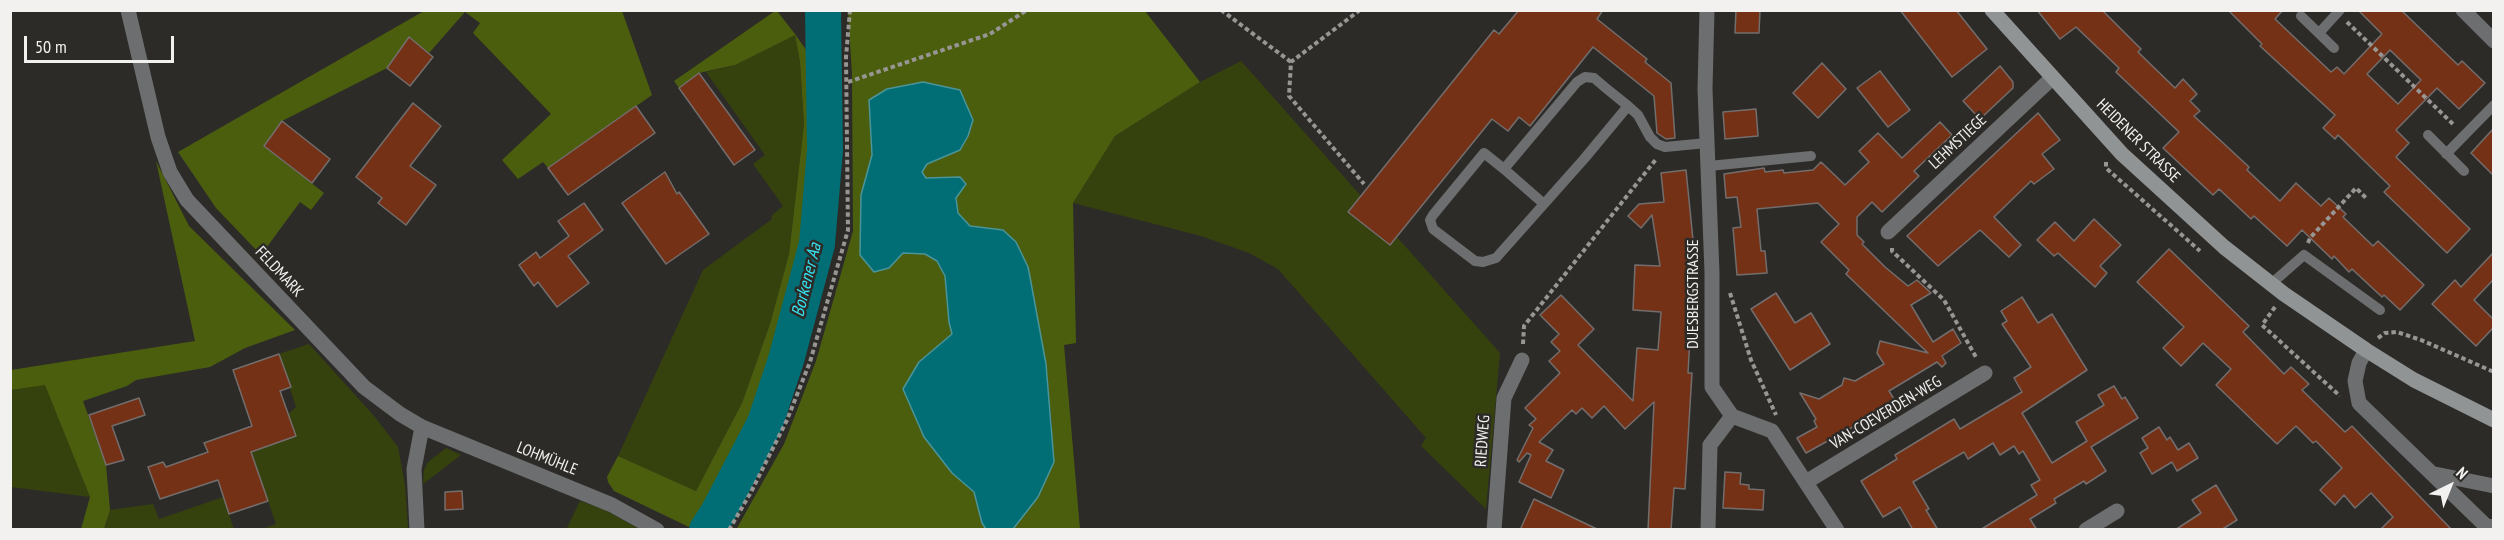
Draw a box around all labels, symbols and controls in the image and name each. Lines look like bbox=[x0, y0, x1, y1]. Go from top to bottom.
scale bar bbox=[27, 24, 177, 62]
text: 50 m bbox=[35, 35, 67, 58]
street label: HEIDENER STRASSE bbox=[2092, 95, 2184, 187]
street label: LEHMSTIEGE bbox=[1925, 111, 1991, 173]
street label: DUESBERGSTRASSE bbox=[1683, 239, 1703, 349]
water label: Borkener Aa bbox=[787, 241, 827, 319]
street label: FELDMARK bbox=[251, 243, 307, 301]
street label: VAN-COEVERDEN-WEG bbox=[1827, 372, 1945, 454]
street label: RIEDWEG bbox=[1472, 414, 1494, 468]
street label: LOHMÜHLE bbox=[514, 438, 580, 480]
north arrow bbox=[2420, 456, 2480, 516]
text: N bbox=[2452, 463, 2472, 483]

